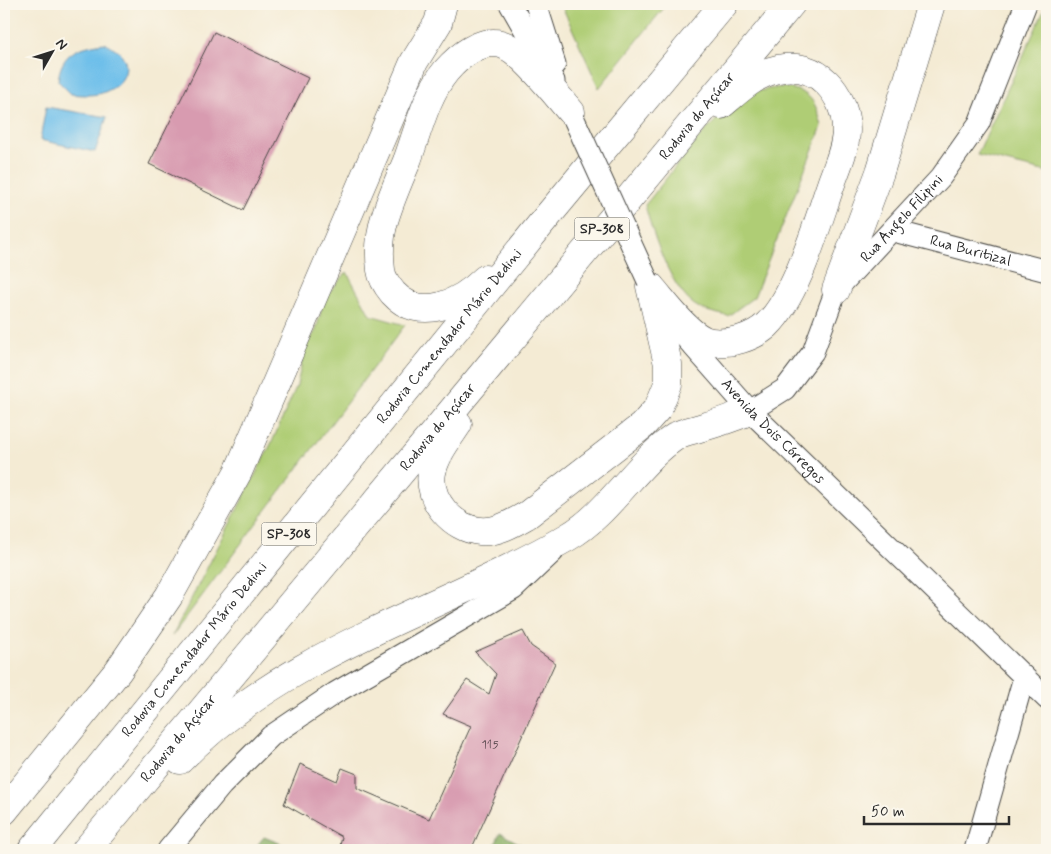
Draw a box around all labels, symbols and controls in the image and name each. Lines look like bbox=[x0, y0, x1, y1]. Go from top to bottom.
north arrow bbox=[28, 28, 78, 78]
text: N bbox=[51, 35, 71, 54]
street label: Rodovia do Açúcar bbox=[655, 68, 740, 164]
street label: Rua Angelo Filipini bbox=[856, 171, 948, 267]
road number: SP-308 bbox=[574, 218, 630, 240]
street label: Rua Buritizal bbox=[928, 231, 1014, 271]
street label: Rodovia Comendador Mário Dedini bbox=[372, 245, 527, 428]
street label: Avenida Dois Córregos bbox=[716, 374, 830, 489]
street label: Rodovia do Açúcar bbox=[396, 379, 481, 476]
road number: SP-308 bbox=[262, 522, 316, 546]
street label: Rodovia Comendador Mário Dedini bbox=[117, 558, 272, 742]
street label: Rodovia do Açúcar bbox=[136, 690, 222, 787]
house number: 115 bbox=[481, 737, 499, 753]
scale bar bbox=[864, 794, 1008, 826]
text: 50 m bbox=[871, 802, 905, 822]

